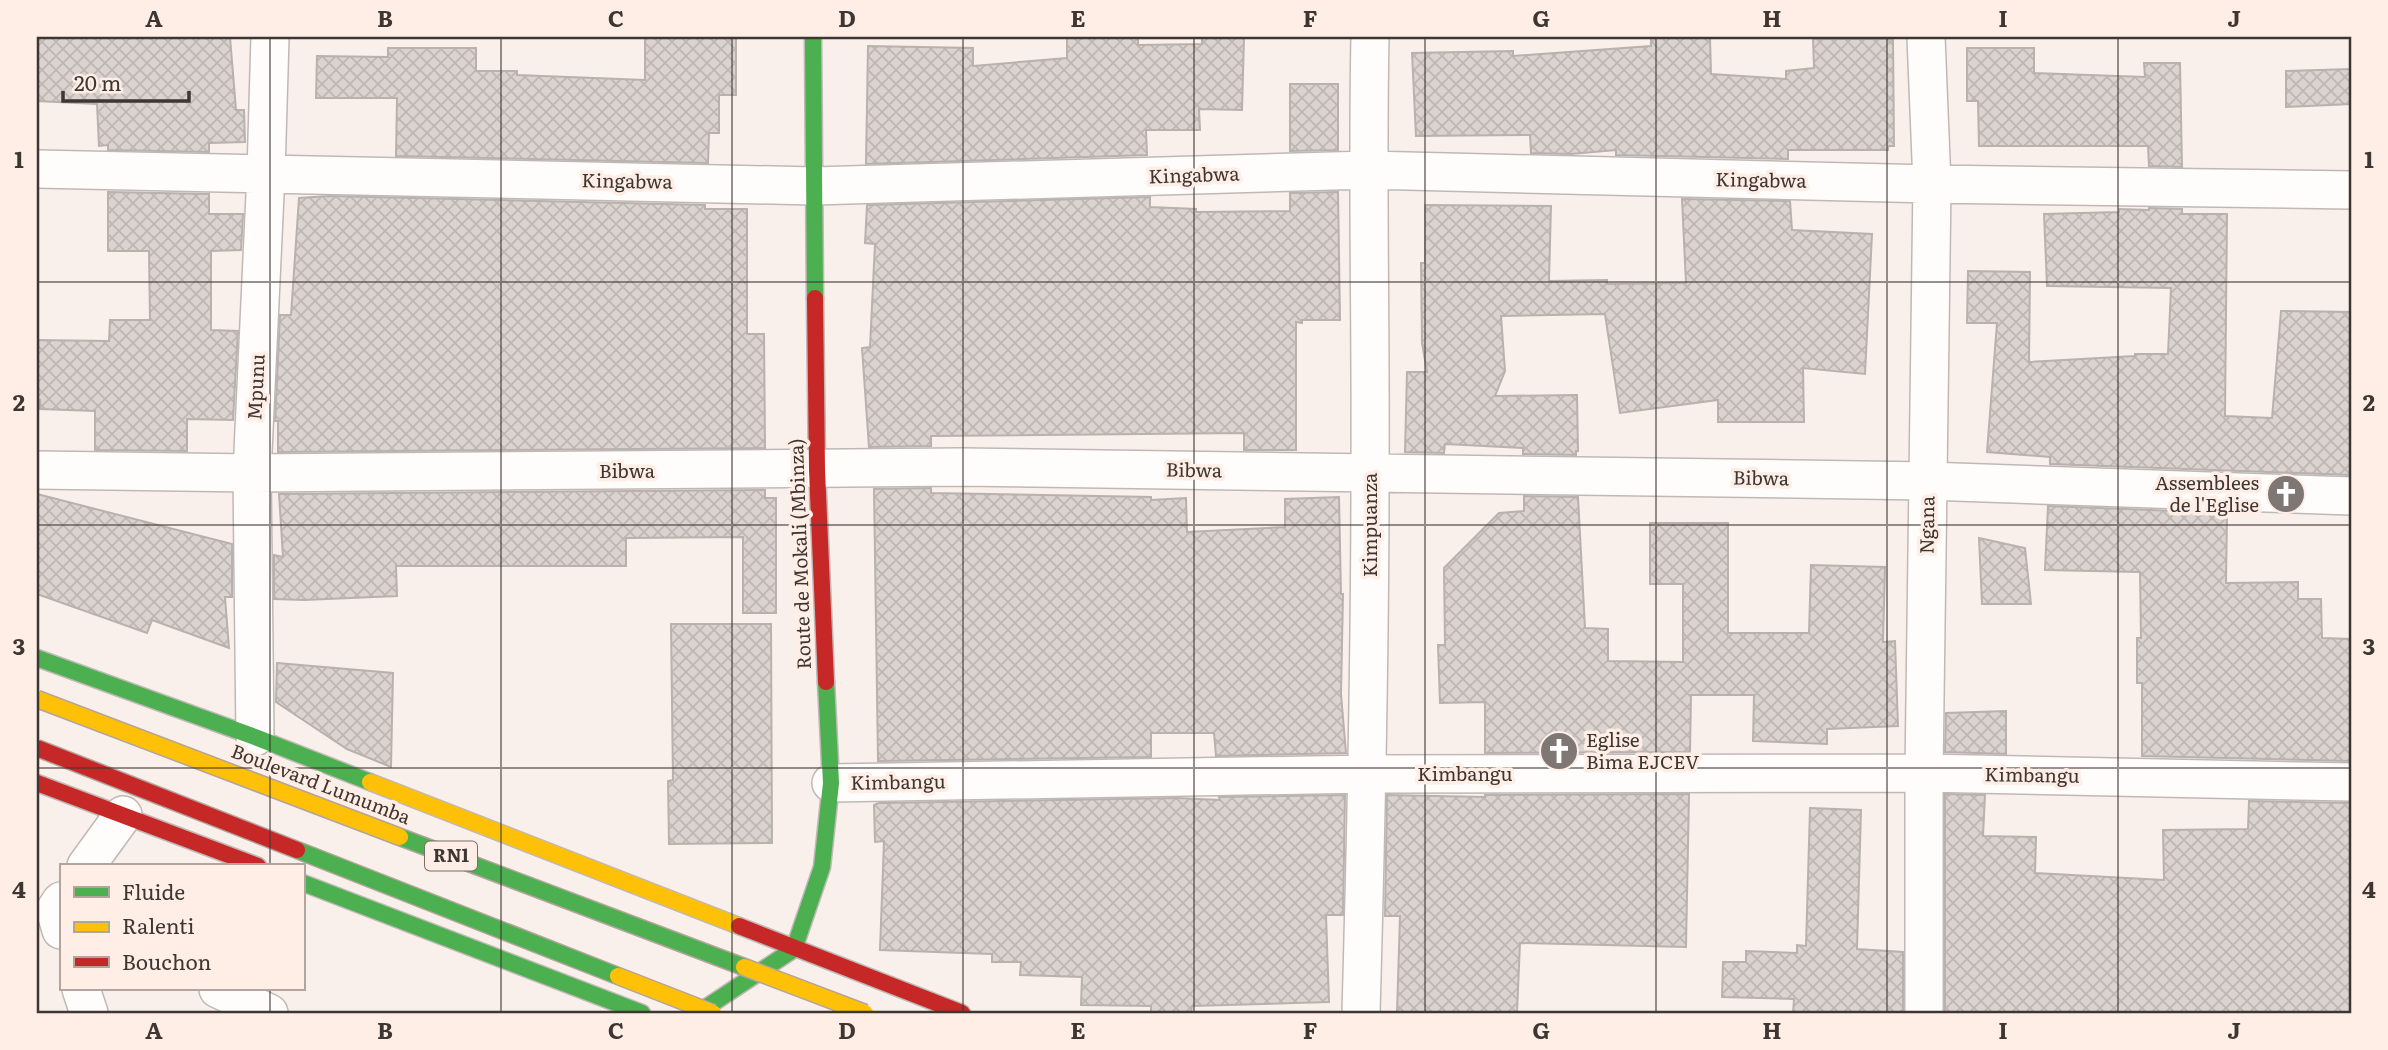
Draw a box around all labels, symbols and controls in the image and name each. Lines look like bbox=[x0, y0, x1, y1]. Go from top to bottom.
text: A bbox=[145, 0, 163, 34]
text: B bbox=[377, 0, 393, 34]
text: C bbox=[608, 0, 624, 34]
text: D bbox=[838, 0, 856, 34]
text: E bbox=[1070, 0, 1086, 34]
text: F bbox=[1303, 0, 1318, 34]
text: G bbox=[1532, 0, 1550, 34]
text: H bbox=[1762, 0, 1782, 34]
text: I bbox=[1998, 0, 2008, 34]
text: J bbox=[2227, 0, 2241, 34]
scale bar bbox=[63, 60, 189, 104]
text: 20 m bbox=[74, 66, 121, 97]
text: 1 bbox=[14, 141, 24, 175]
text: 1 bbox=[2364, 141, 2374, 175]
street label: Kingabwa bbox=[1148, 158, 1241, 190]
street label: Kingabwa bbox=[1715, 164, 1808, 194]
street label: Kingabwa bbox=[581, 165, 674, 195]
street label: Mpunu bbox=[239, 353, 271, 421]
text: 2 bbox=[13, 384, 25, 418]
text: 2 bbox=[2363, 384, 2375, 418]
street label: Route de Mokali (Mbinza) bbox=[781, 438, 817, 670]
street label: Bibwa bbox=[1166, 455, 1223, 484]
street label: Bibwa bbox=[599, 456, 656, 484]
street label: Bibwa bbox=[1733, 463, 1790, 492]
place label: Assemblees de l'Eglise bbox=[2155, 468, 2259, 518]
street label: Kimpuanza bbox=[1355, 472, 1383, 577]
church icon: Assemblees de l'Eglise bbox=[2265, 473, 2307, 515]
street label: Ngana bbox=[1911, 495, 1941, 554]
text: 3 bbox=[13, 628, 25, 662]
text: 3 bbox=[2363, 628, 2375, 662]
place label: Eglise Bima EJCEV bbox=[1586, 725, 1699, 775]
church icon: Eglise Bima EJCEV bbox=[1538, 730, 1580, 772]
street label: Boulevard Lumumba bbox=[228, 736, 416, 830]
street label: Kimbangu bbox=[1417, 759, 1513, 787]
street label: Kimbangu bbox=[1984, 759, 2080, 789]
street label: Kimbangu bbox=[850, 766, 946, 796]
road number: RN1 bbox=[425, 842, 477, 870]
legend bbox=[60, 864, 304, 990]
text: 4 bbox=[12, 871, 26, 905]
text: 4 bbox=[2362, 871, 2376, 905]
text: Fluide bbox=[122, 875, 185, 906]
text: Ralenti bbox=[122, 909, 195, 940]
text: Bouchon bbox=[122, 945, 212, 976]
text: A bbox=[145, 1012, 163, 1046]
text: B bbox=[377, 1012, 393, 1046]
text: C bbox=[608, 1012, 624, 1046]
text: D bbox=[838, 1012, 856, 1046]
text: E bbox=[1070, 1012, 1086, 1046]
text: F bbox=[1303, 1012, 1318, 1046]
text: G bbox=[1532, 1012, 1550, 1046]
text: H bbox=[1762, 1012, 1782, 1046]
text: I bbox=[1998, 1012, 2008, 1046]
text: J bbox=[2227, 1012, 2241, 1046]

